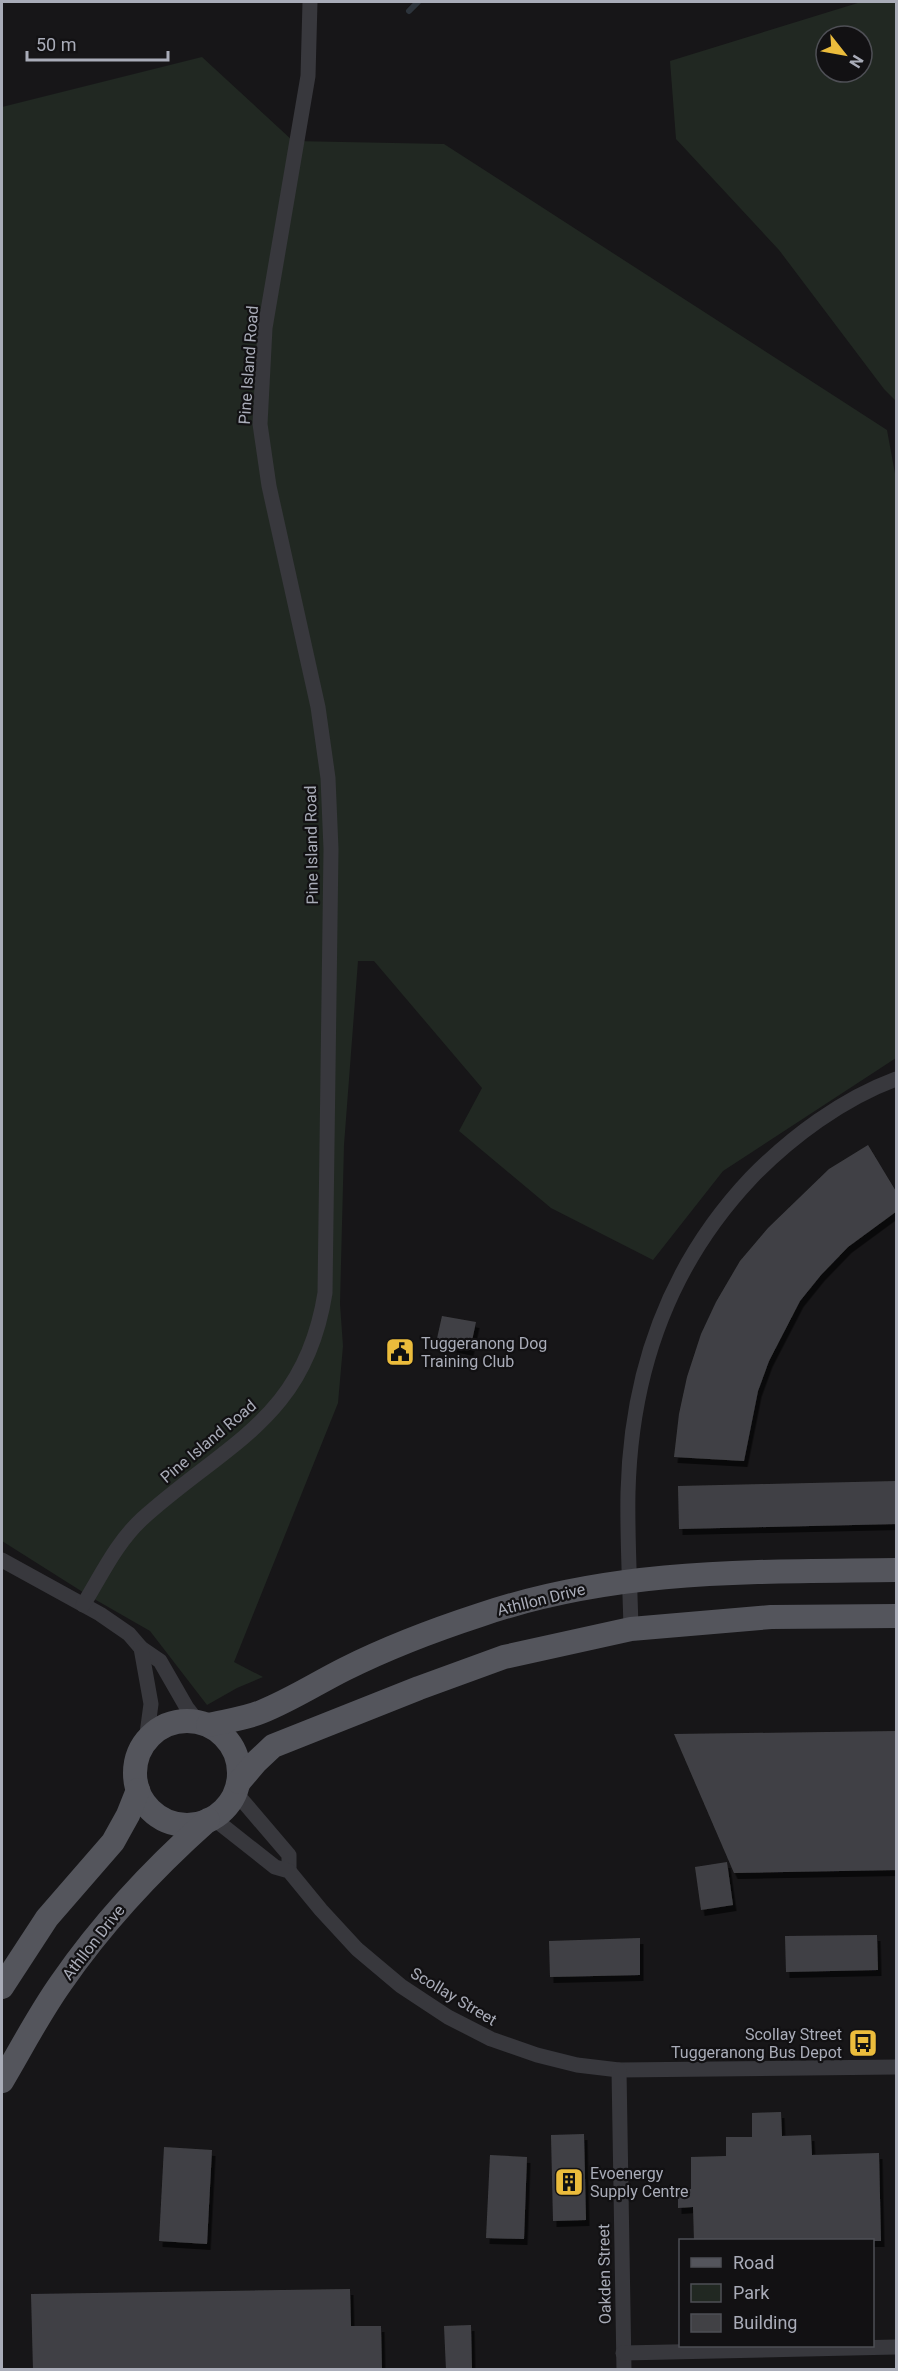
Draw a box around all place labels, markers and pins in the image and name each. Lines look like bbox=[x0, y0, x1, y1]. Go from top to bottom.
place label: Tuggeranong Dog Training Club bbox=[421, 1334, 547, 1371]
public building icon: Tuggeranong Dog Training Club bbox=[384, 1336, 416, 1368]
place label: Scollay Street Tuggeranong Bus Depot bbox=[671, 2025, 842, 2062]
bus stop icon: Scollay Street Tuggeranong Bus Depot bbox=[847, 2027, 879, 2059]
place label: Evoenergy Supply Centre bbox=[590, 2164, 688, 2201]
building icon: Evoenergy Supply Centre bbox=[553, 2166, 585, 2198]

